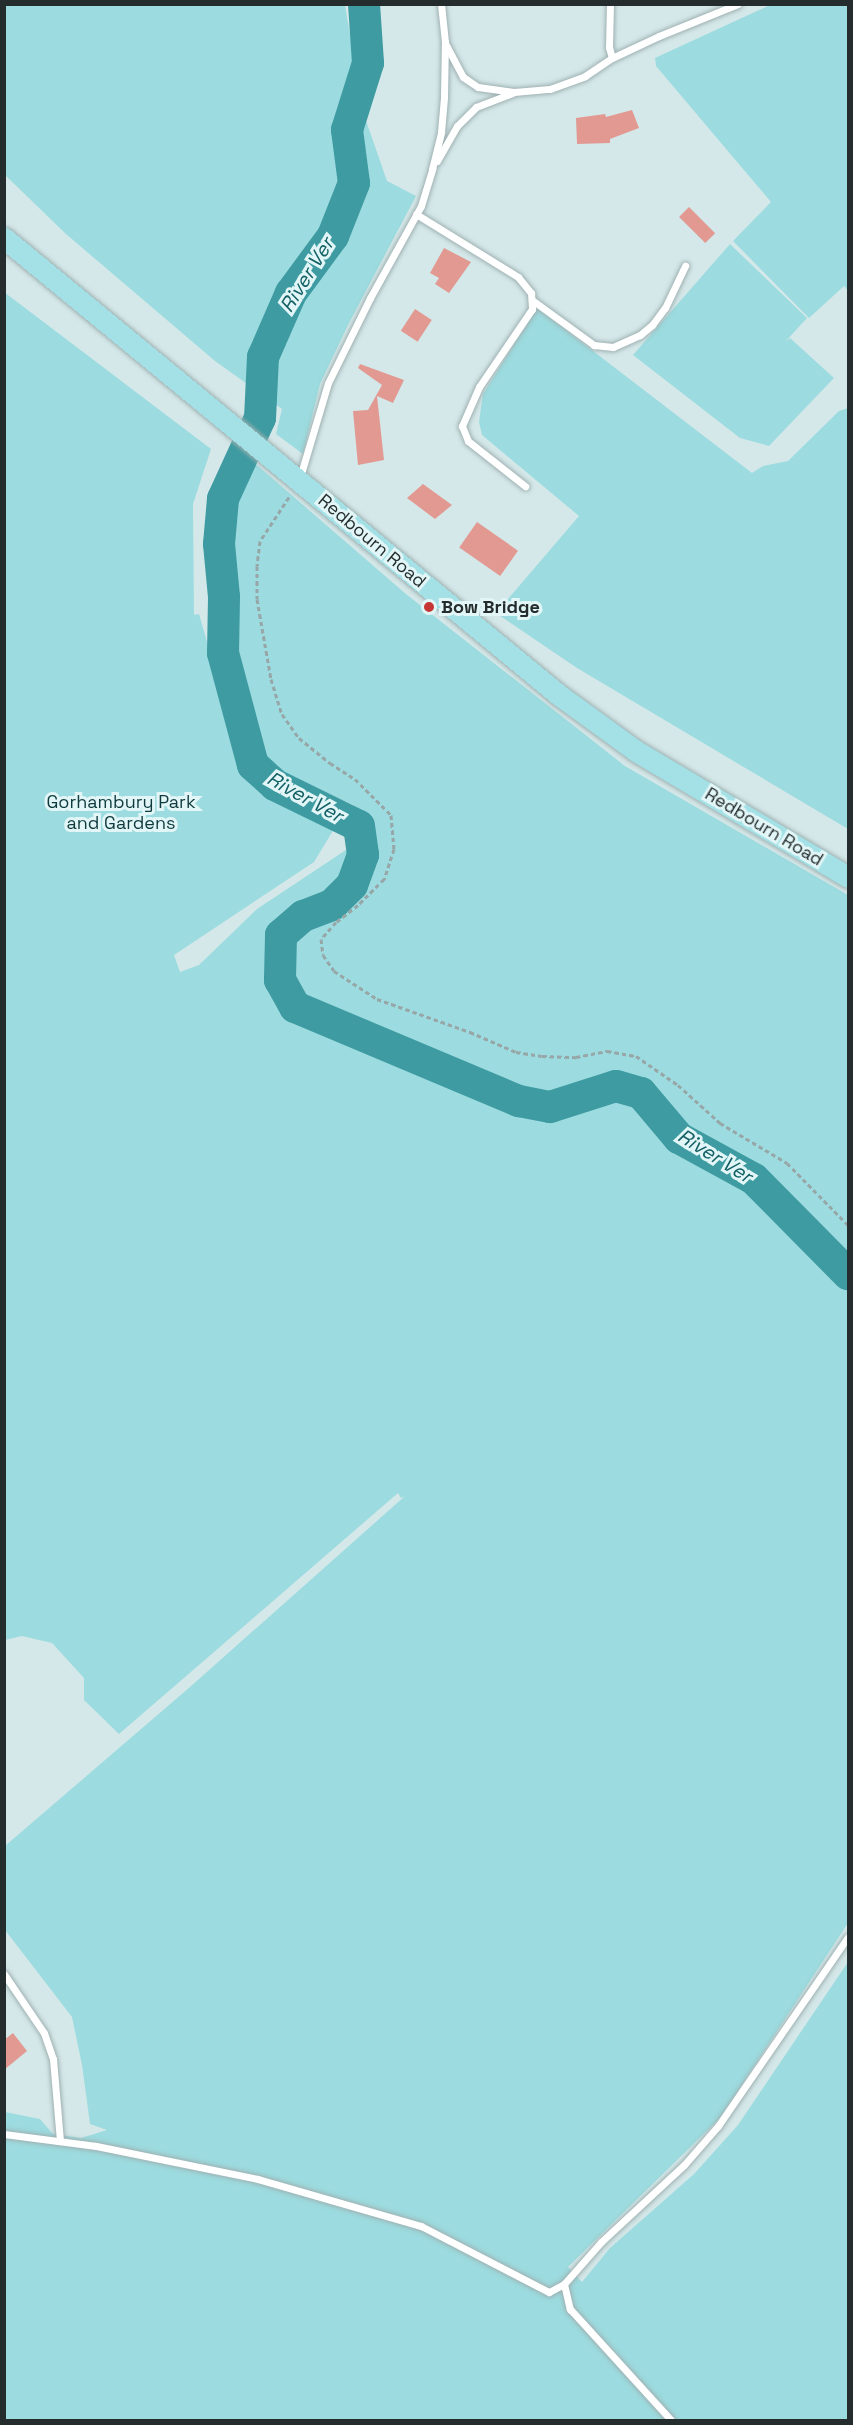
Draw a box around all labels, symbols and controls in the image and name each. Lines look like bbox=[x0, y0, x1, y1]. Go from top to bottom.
water label: River Ver bbox=[275, 233, 339, 317]
street label: Redbourn Road bbox=[314, 490, 430, 592]
place label: Bow Bridge bbox=[441, 596, 540, 618]
marker: Bow Bridge bbox=[422, 600, 436, 614]
water label: River Ver bbox=[263, 766, 347, 828]
street label: Redbourn Road bbox=[701, 783, 827, 871]
park label: Gorhambury Park and Gardens bbox=[46, 792, 196, 834]
water label: River Ver bbox=[673, 1124, 757, 1188]

